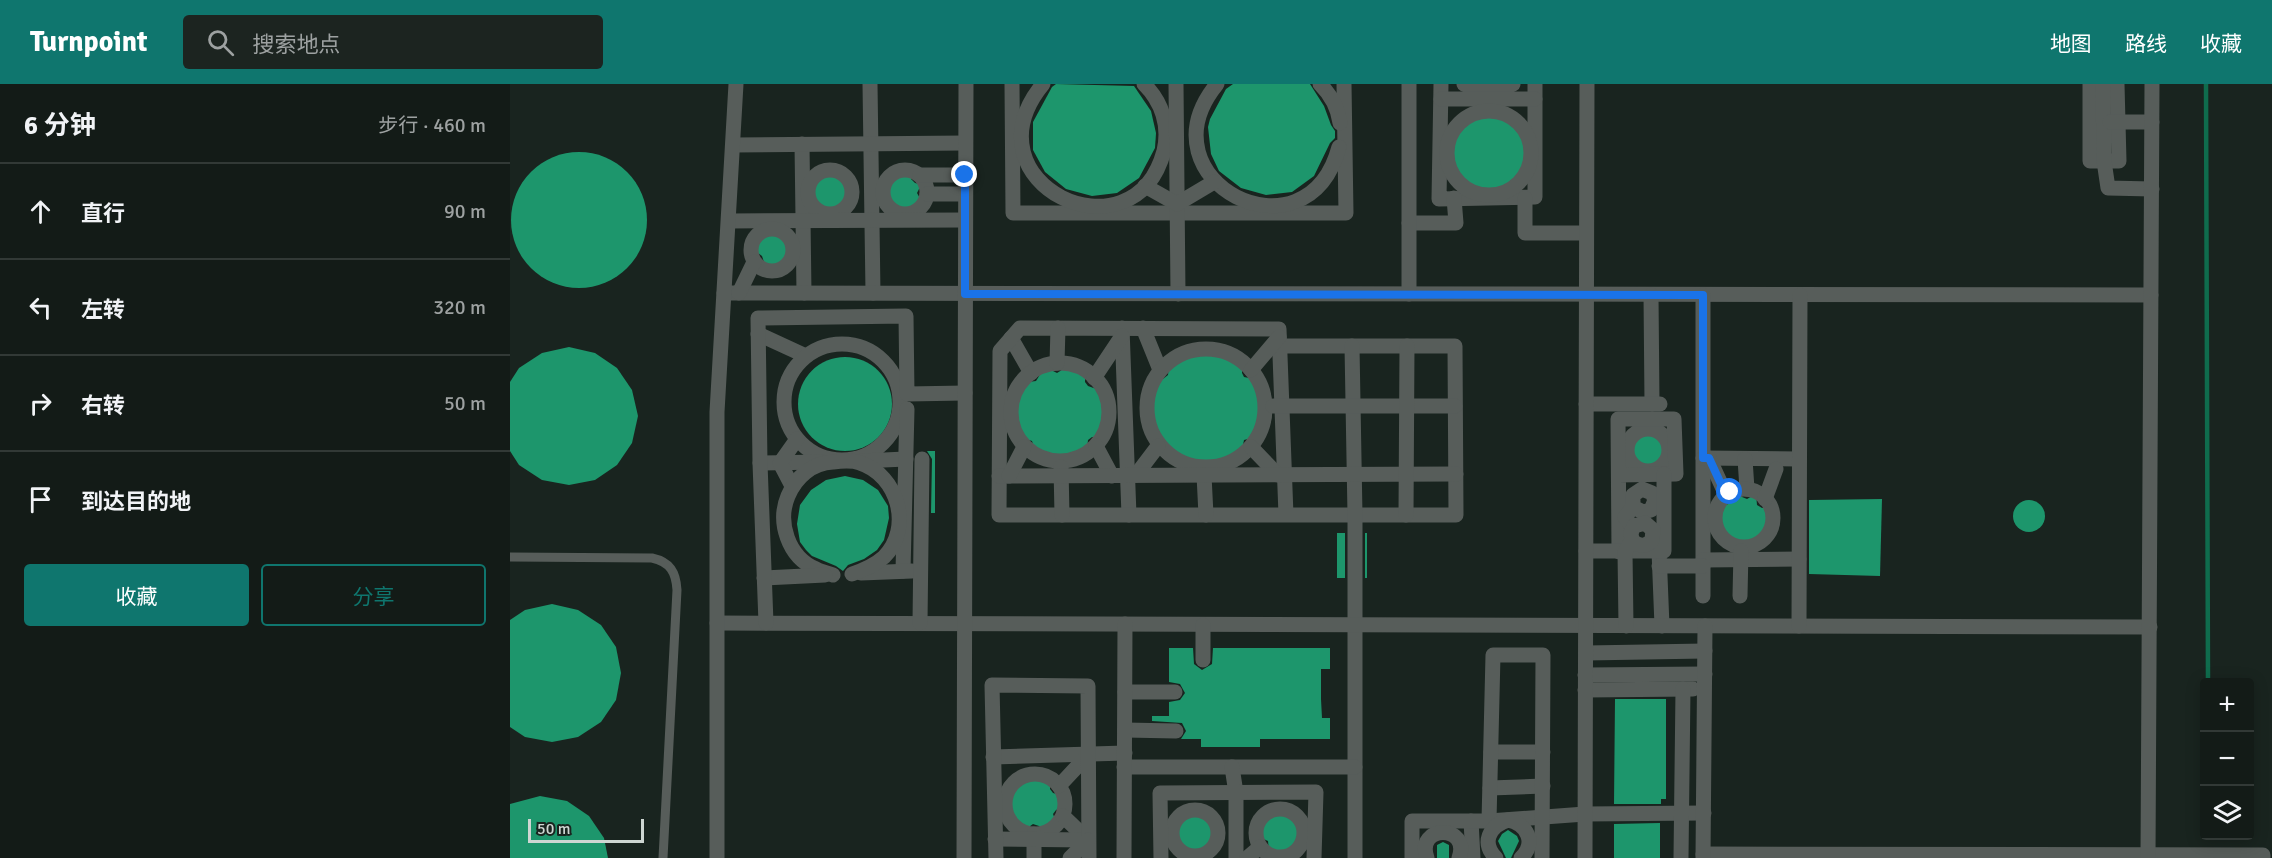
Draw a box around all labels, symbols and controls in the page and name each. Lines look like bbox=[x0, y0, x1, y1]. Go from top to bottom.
search box bbox=[183, 15, 603, 69]
text: Turnpoint bbox=[30, 25, 147, 59]
icon: search bbox=[204, 26, 237, 59]
text: 搜索地点 bbox=[252, 31, 340, 58]
text: 地图 bbox=[2050, 31, 2092, 57]
text: 路线 bbox=[2125, 31, 2167, 57]
text: 收藏 bbox=[2200, 31, 2242, 57]
text: 6 分钟 bbox=[24, 110, 96, 142]
text: 步行 · 460 m bbox=[378, 113, 486, 138]
route end bbox=[951, 161, 977, 187]
icon: ahead bbox=[24, 195, 57, 228]
text: 90 m bbox=[444, 199, 486, 224]
text: 直行 bbox=[81, 200, 125, 227]
icon: left bbox=[24, 291, 57, 324]
text: 320 m bbox=[433, 295, 486, 320]
text: 左转 bbox=[81, 296, 125, 323]
icon: right bbox=[24, 387, 57, 420]
text: 50 m bbox=[444, 391, 486, 416]
text: 右转 bbox=[81, 392, 125, 419]
route start bbox=[1716, 478, 1742, 504]
icon: arrive bbox=[24, 483, 57, 516]
text: 到达目的地 bbox=[81, 488, 191, 515]
button: 收藏 bbox=[24, 564, 249, 626]
button: 分享 bbox=[261, 564, 486, 626]
map controls bbox=[2200, 678, 2254, 840]
button: + bbox=[2200, 678, 2254, 732]
button: − bbox=[2200, 732, 2254, 786]
button: layers bbox=[2200, 786, 2254, 840]
scale bar bbox=[528, 816, 644, 844]
text: 50 m bbox=[537, 819, 571, 839]

